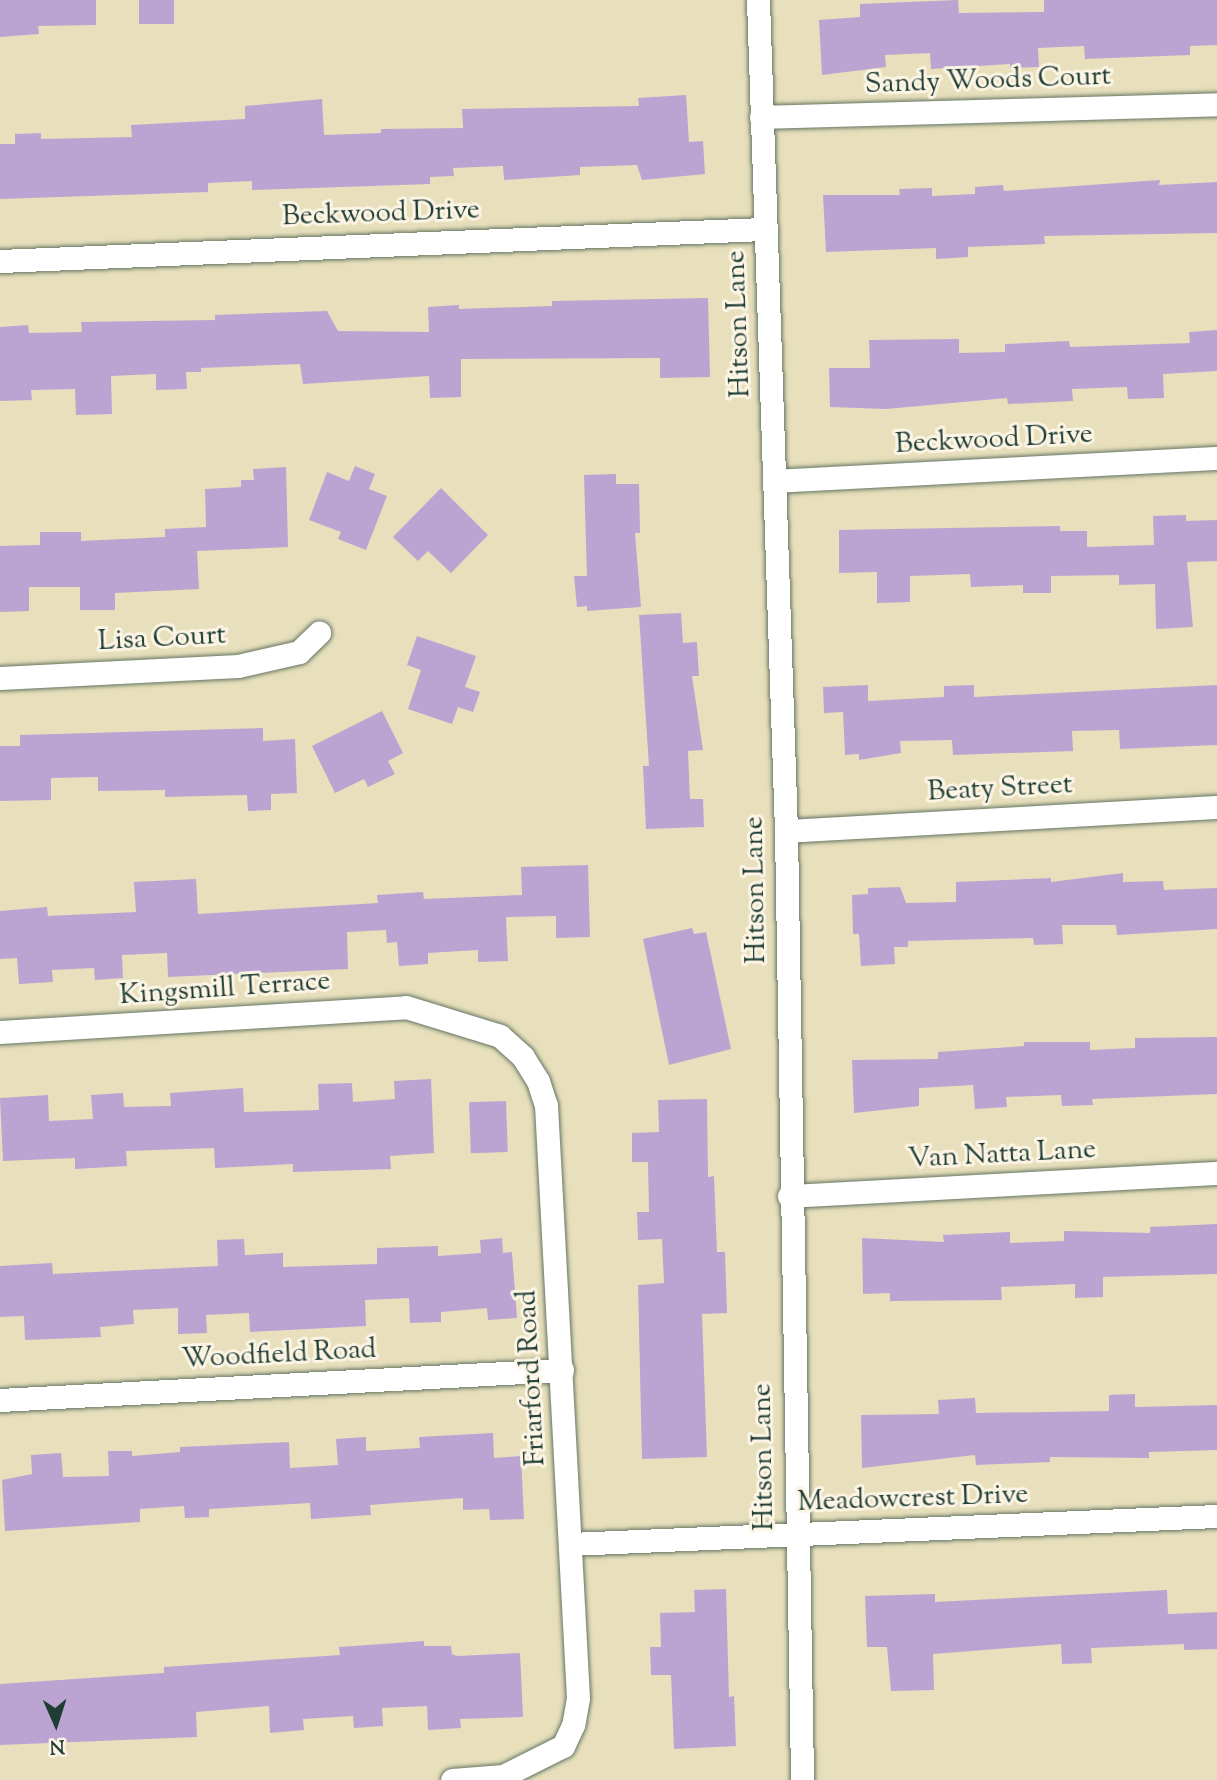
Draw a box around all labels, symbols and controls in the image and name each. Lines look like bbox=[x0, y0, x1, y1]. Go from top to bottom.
street label: Sandy Woods Court bbox=[864, 60, 1112, 102]
street label: Beckwood Drive bbox=[282, 194, 480, 234]
street label: Hitson Lane bbox=[720, 250, 758, 398]
street label: Beckwood Drive bbox=[894, 418, 1094, 462]
street label: Lisa Court bbox=[97, 619, 227, 659]
street label: Beaty Street bbox=[927, 768, 1073, 810]
street label: Hitson Lane bbox=[738, 816, 774, 964]
street label: Kingsmill Terrace bbox=[118, 965, 332, 1013]
street label: Van Natta Lane bbox=[907, 1133, 1097, 1177]
street label: Friarford Road bbox=[511, 1289, 553, 1467]
street label: Woodfield Road bbox=[181, 1333, 377, 1377]
street label: Hitson Lane bbox=[746, 1383, 782, 1531]
street label: Meadowcrest Drive bbox=[797, 1478, 1029, 1520]
north arrow bbox=[21, 1689, 91, 1759]
text: N bbox=[49, 1732, 65, 1759]

